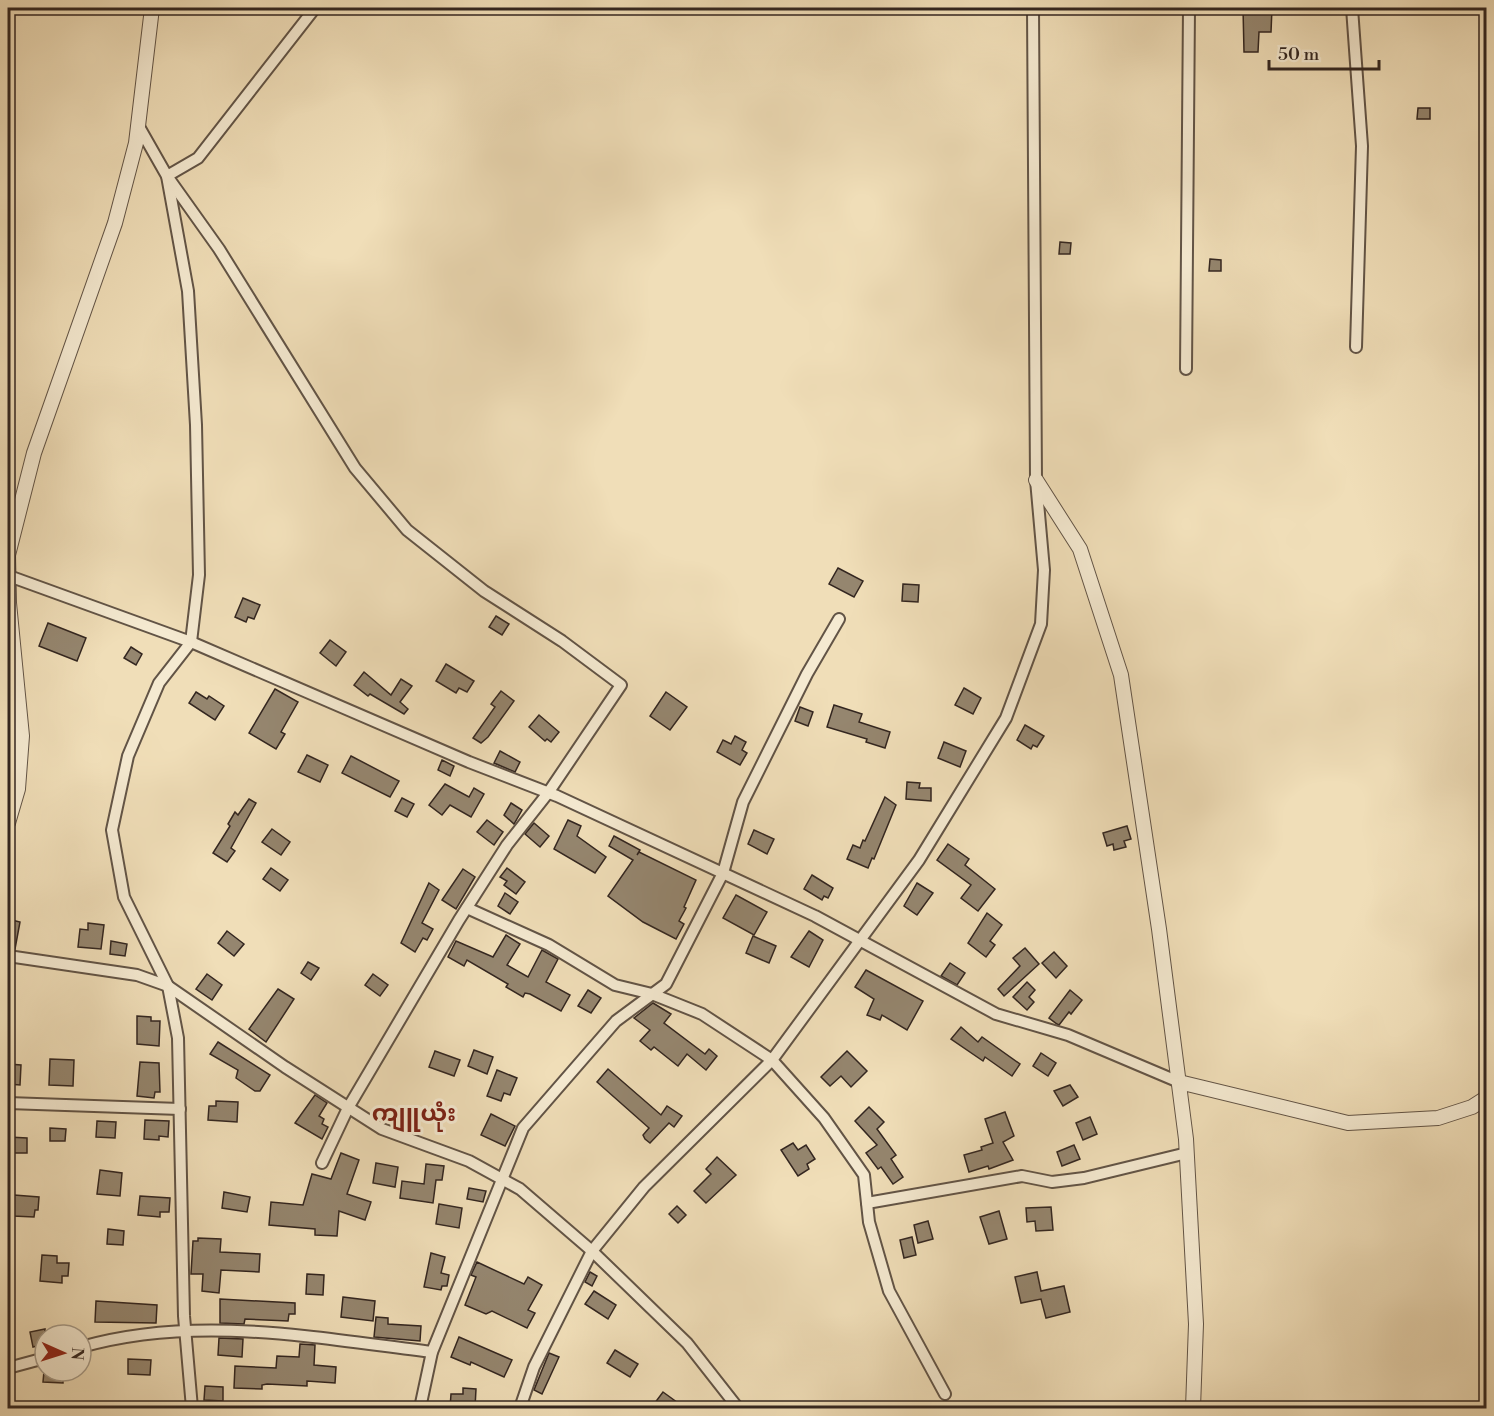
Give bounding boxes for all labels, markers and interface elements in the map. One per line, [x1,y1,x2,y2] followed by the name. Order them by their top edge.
[1269,33,1378,71] scale bar
[1278,43,1320,66] text: 50 m
[372,1099,456,1133] district label: ကျူယုံး
[33,1323,93,1383] north arrow
[67,1347,87,1361] text: N

